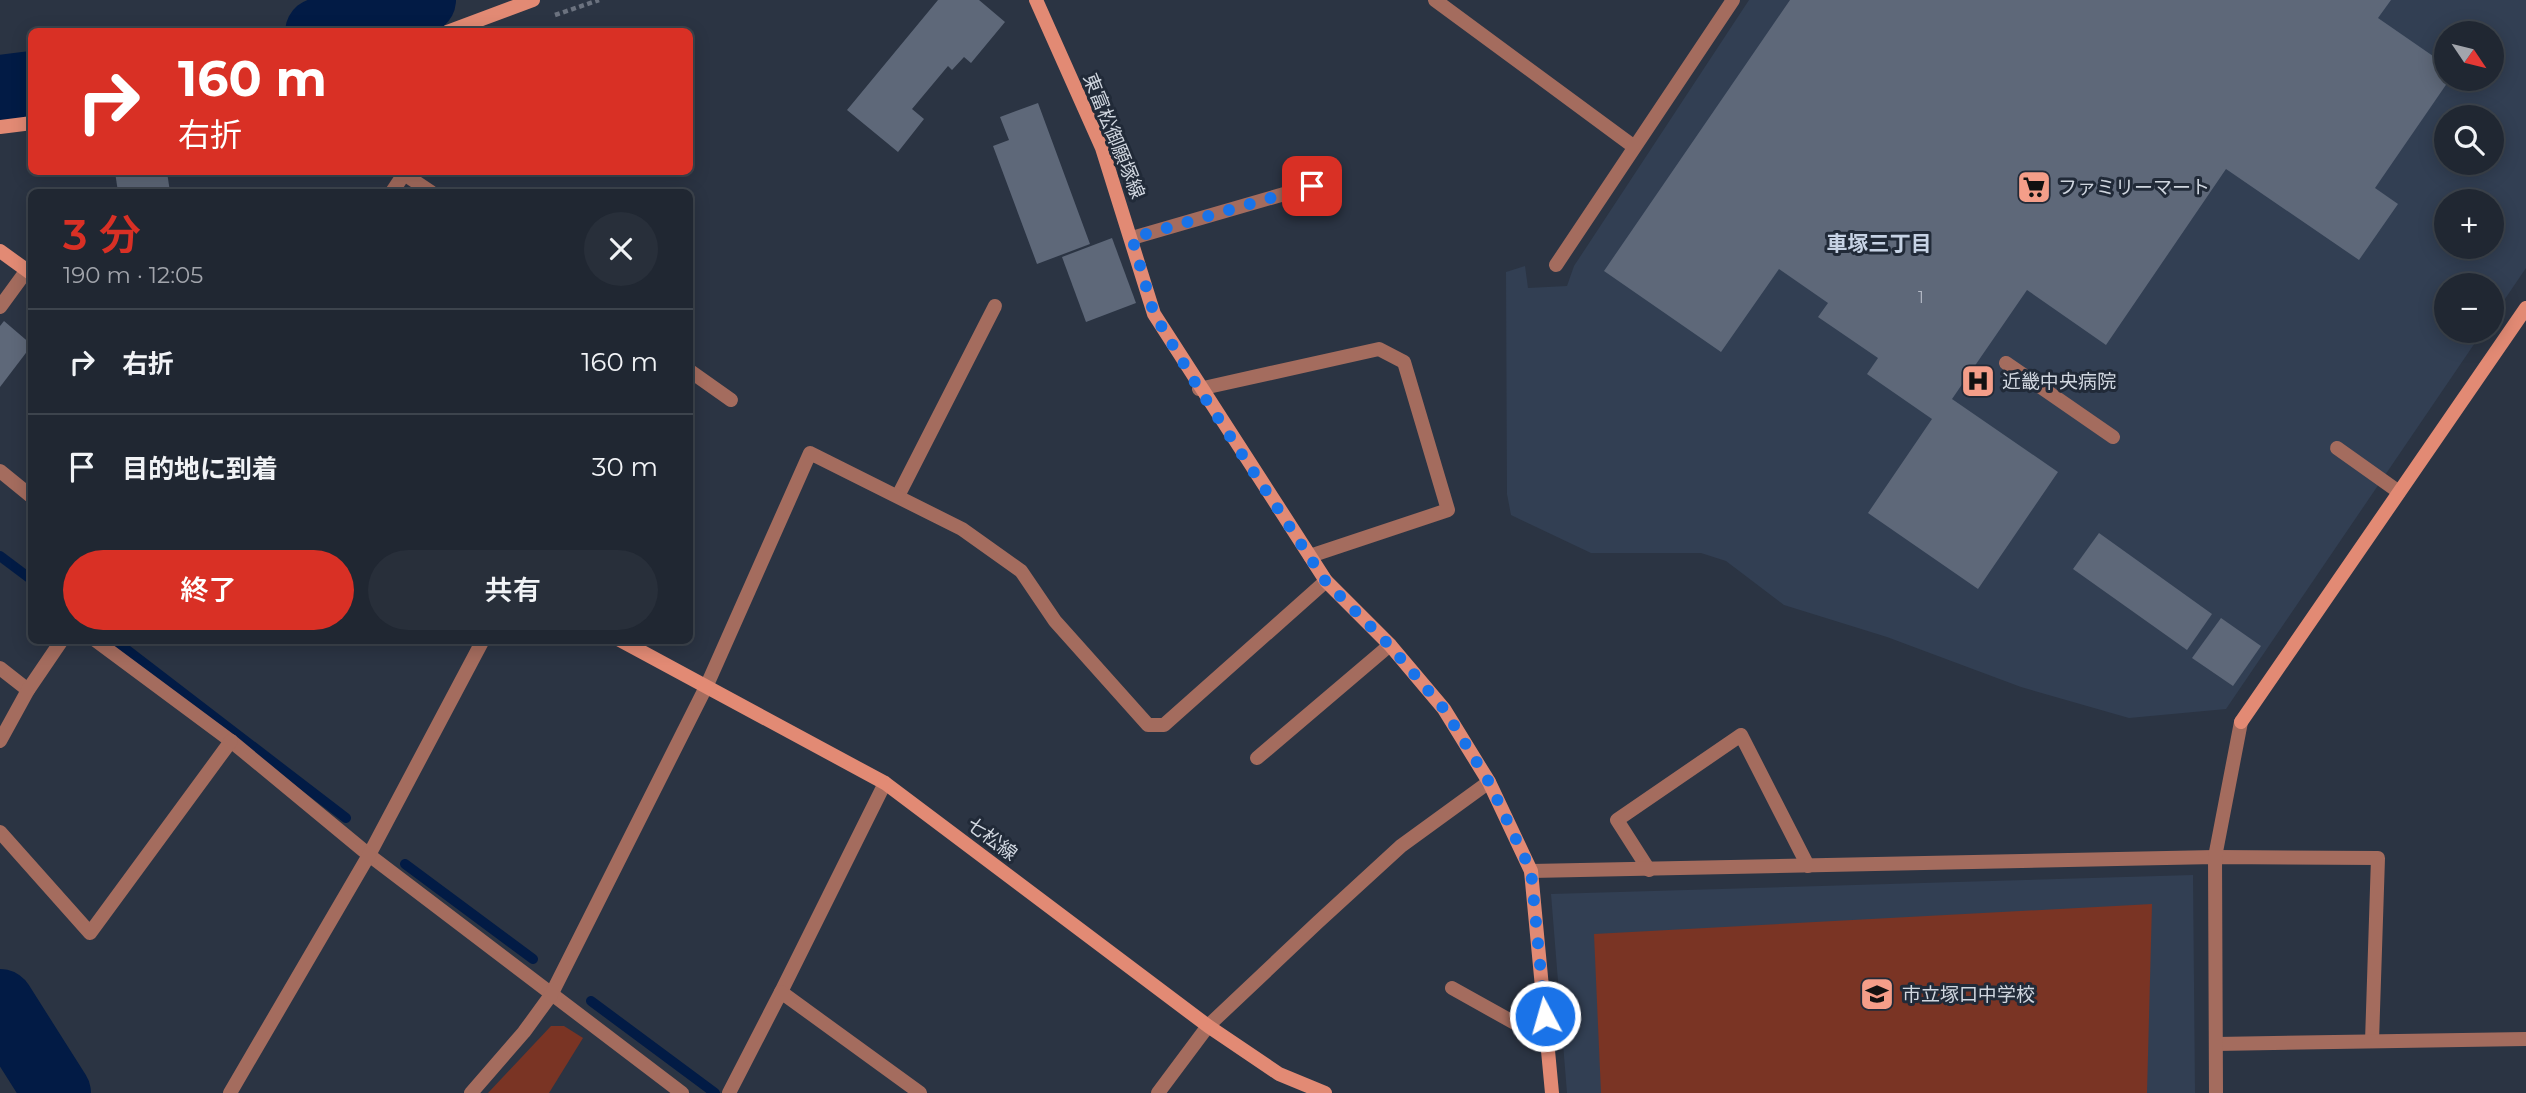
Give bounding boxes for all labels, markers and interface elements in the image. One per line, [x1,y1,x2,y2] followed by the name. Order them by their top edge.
[2434,21,2504,91] north arrow
[2434,21,2504,343] map controls
[178,49,327,108] text: 160 m
[63,56,154,147] icon: right
[1078,70,1150,202] street label: 東富松御願塚線
[2434,105,2504,175] button: search
[178,115,242,154] text: 右折
[1282,156,1342,216] pin
[1293,167,1331,205] icon: arrive
[2015,168,2053,206] supermarket icon: ファミリーマート
[2058,176,2210,199] place label: ファミリーマート
[2434,189,2504,259] button: +
[63,209,141,261] text: 3 分
[584,212,658,286] button: close
[1827,231,1932,256] district label: 車塚三丁目
[63,261,203,289] text: 190 m · 12:05
[2434,273,2504,343] button: −
[1918,288,1924,307] house number: 1
[63,343,101,381] icon: right
[581,346,658,378] text: 160 m
[122,348,174,380] text: 右折
[1959,362,1997,400] hospital icon: 近畿中央病院
[2002,370,2116,393] place label: 近畿中央病院
[63,448,101,486] icon: arrive
[592,451,658,483] text: 30 m
[122,453,278,485] text: 目的地に到着
[63,550,354,630] button: 終了
[368,550,658,630] button: 共有
[962,813,1022,865] street label: 七松線
[1858,975,1896,1013] school or university icon: 市立塚口中学校
[1508,979,1582,1053] position arrow
[1902,983,2035,1006] place label: 市立塚口中学校

